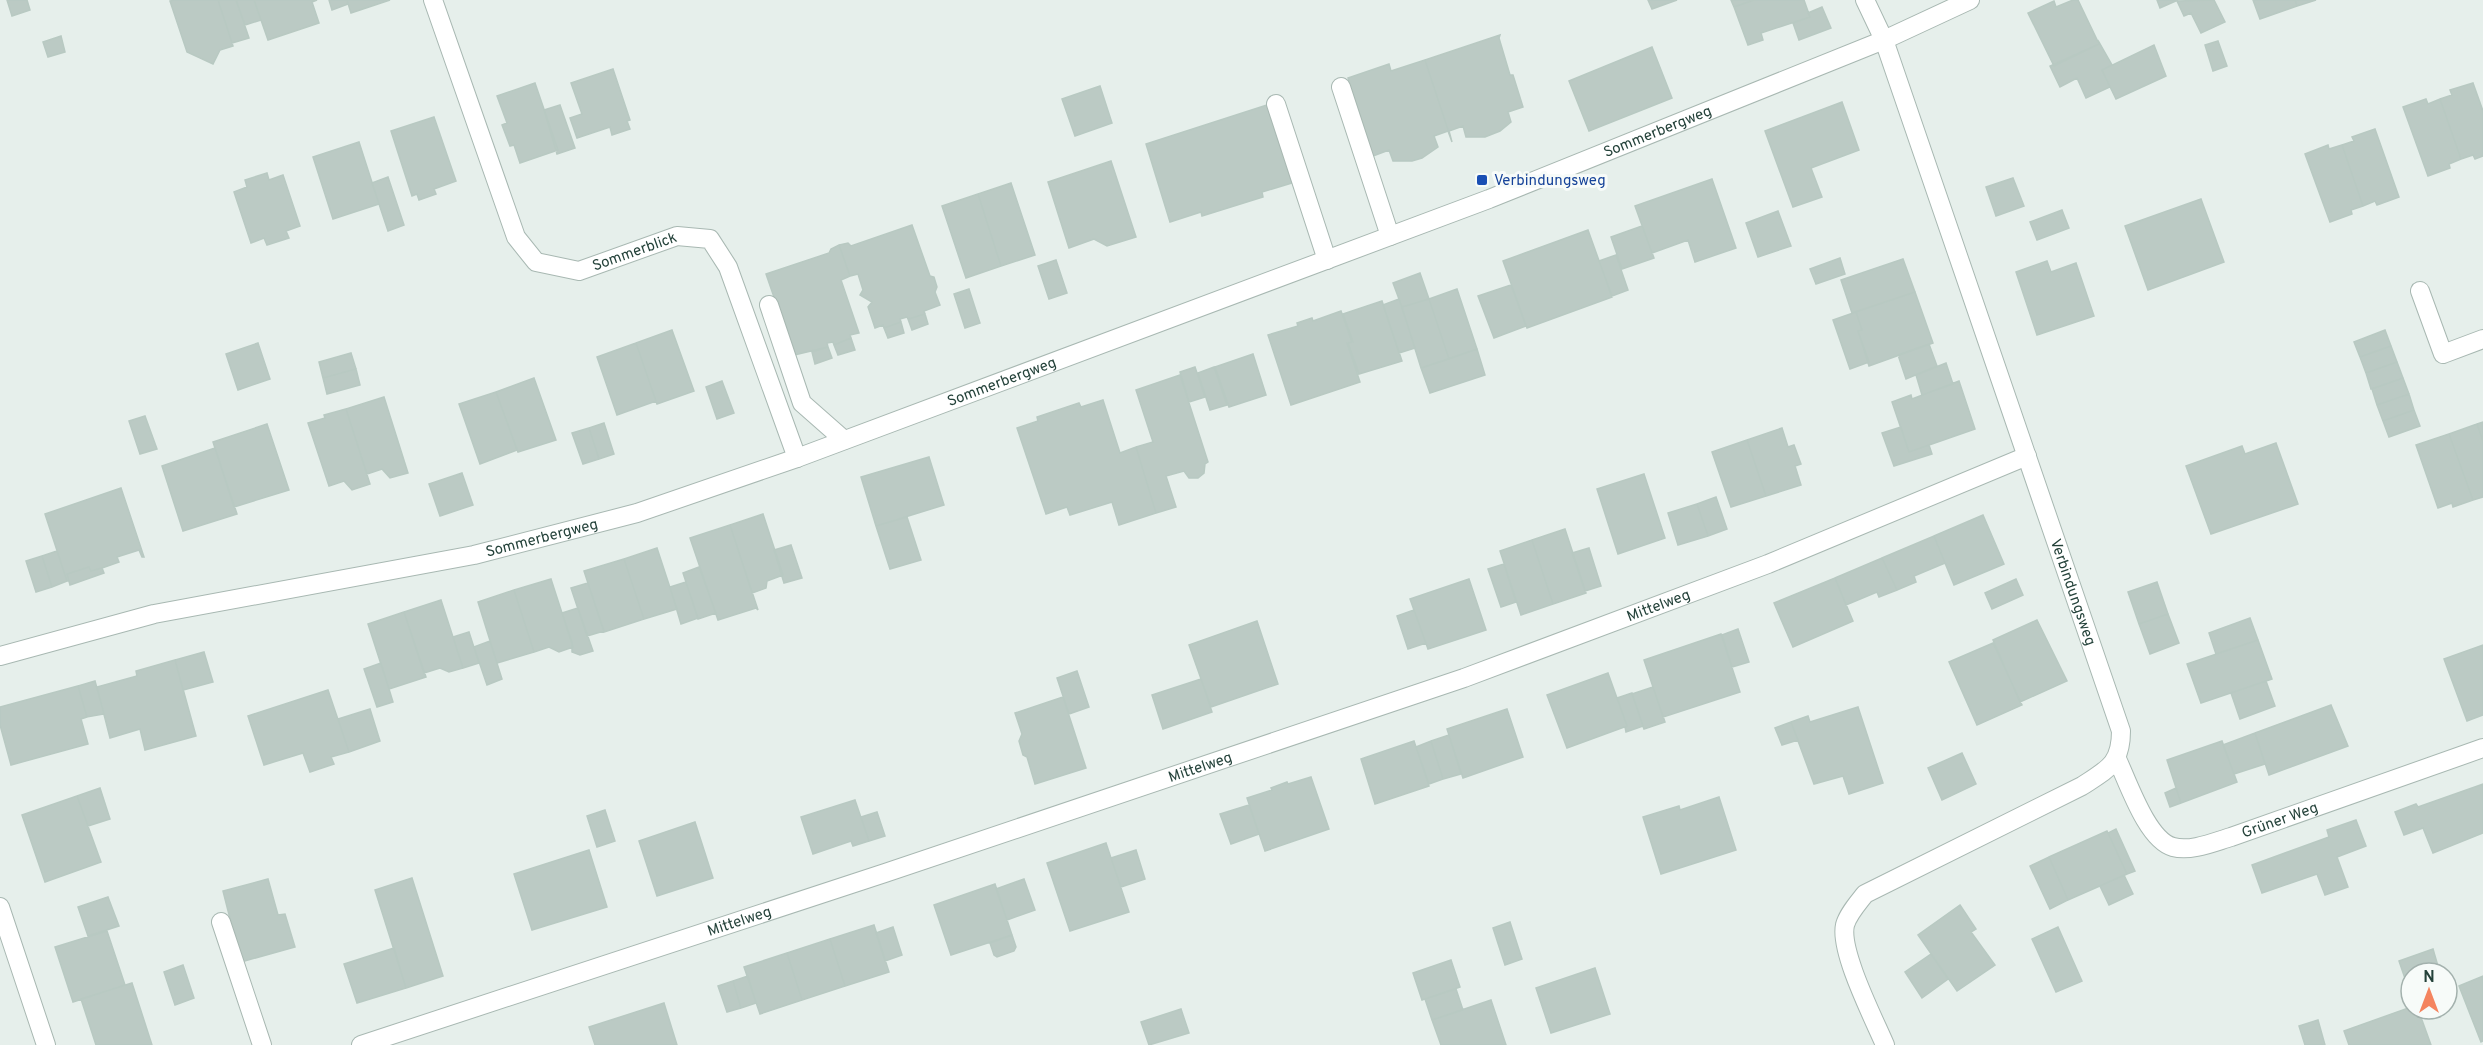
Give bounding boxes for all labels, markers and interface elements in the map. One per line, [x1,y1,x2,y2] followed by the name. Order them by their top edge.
[1601,102,1715,163] street label: Sommerbergweg
[1494,172,1606,191] place label: Verbindungsweg
[1475,173,1489,187] marker: Verbindungsweg
[590,229,680,276] street label: Sommerblick
[945,354,1059,412] street label: Sommerbergweg
[484,515,600,563] street label: Sommerbergweg
[2045,537,2099,649] street label: Verbindungsweg
[1624,586,1693,627] street label: Mittelweg
[1166,749,1235,788] street label: Mittelweg
[2239,799,2321,843] street label: Grüner Weg
[705,903,774,942] street label: Mittelweg
[2399,961,2459,1021] north arrow
[2423,968,2435,988] text: N

